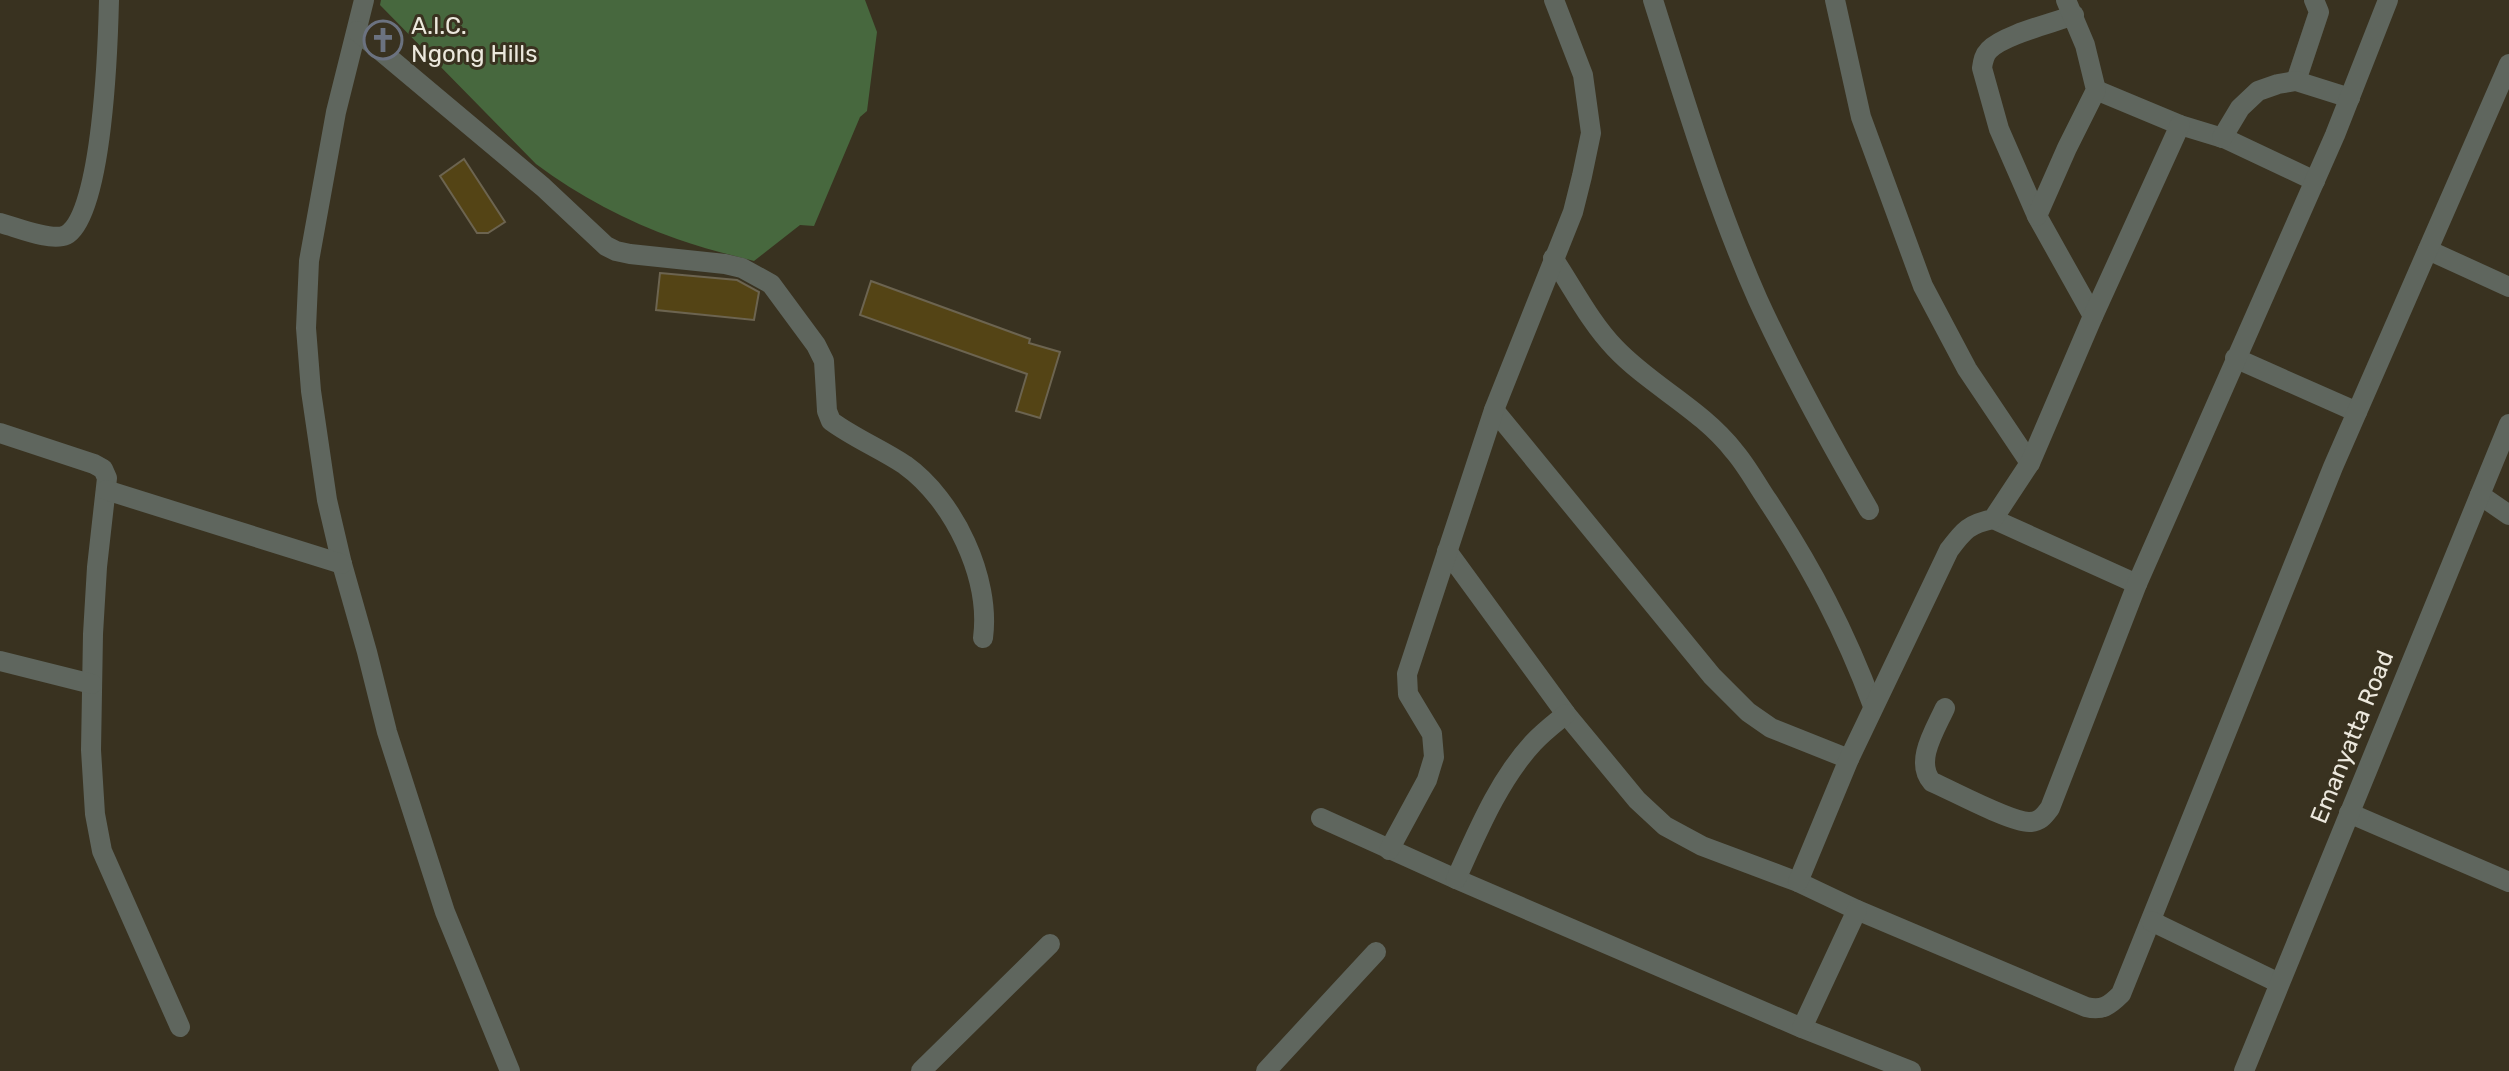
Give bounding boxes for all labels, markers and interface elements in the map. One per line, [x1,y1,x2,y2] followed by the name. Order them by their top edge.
[411,12,537,68] place label: A.I.C. Ngong Hills
[362,19,404,61] church icon: A.I.C. Ngong Hills
[2305,646,2399,828] street label: Emanyatta Road

